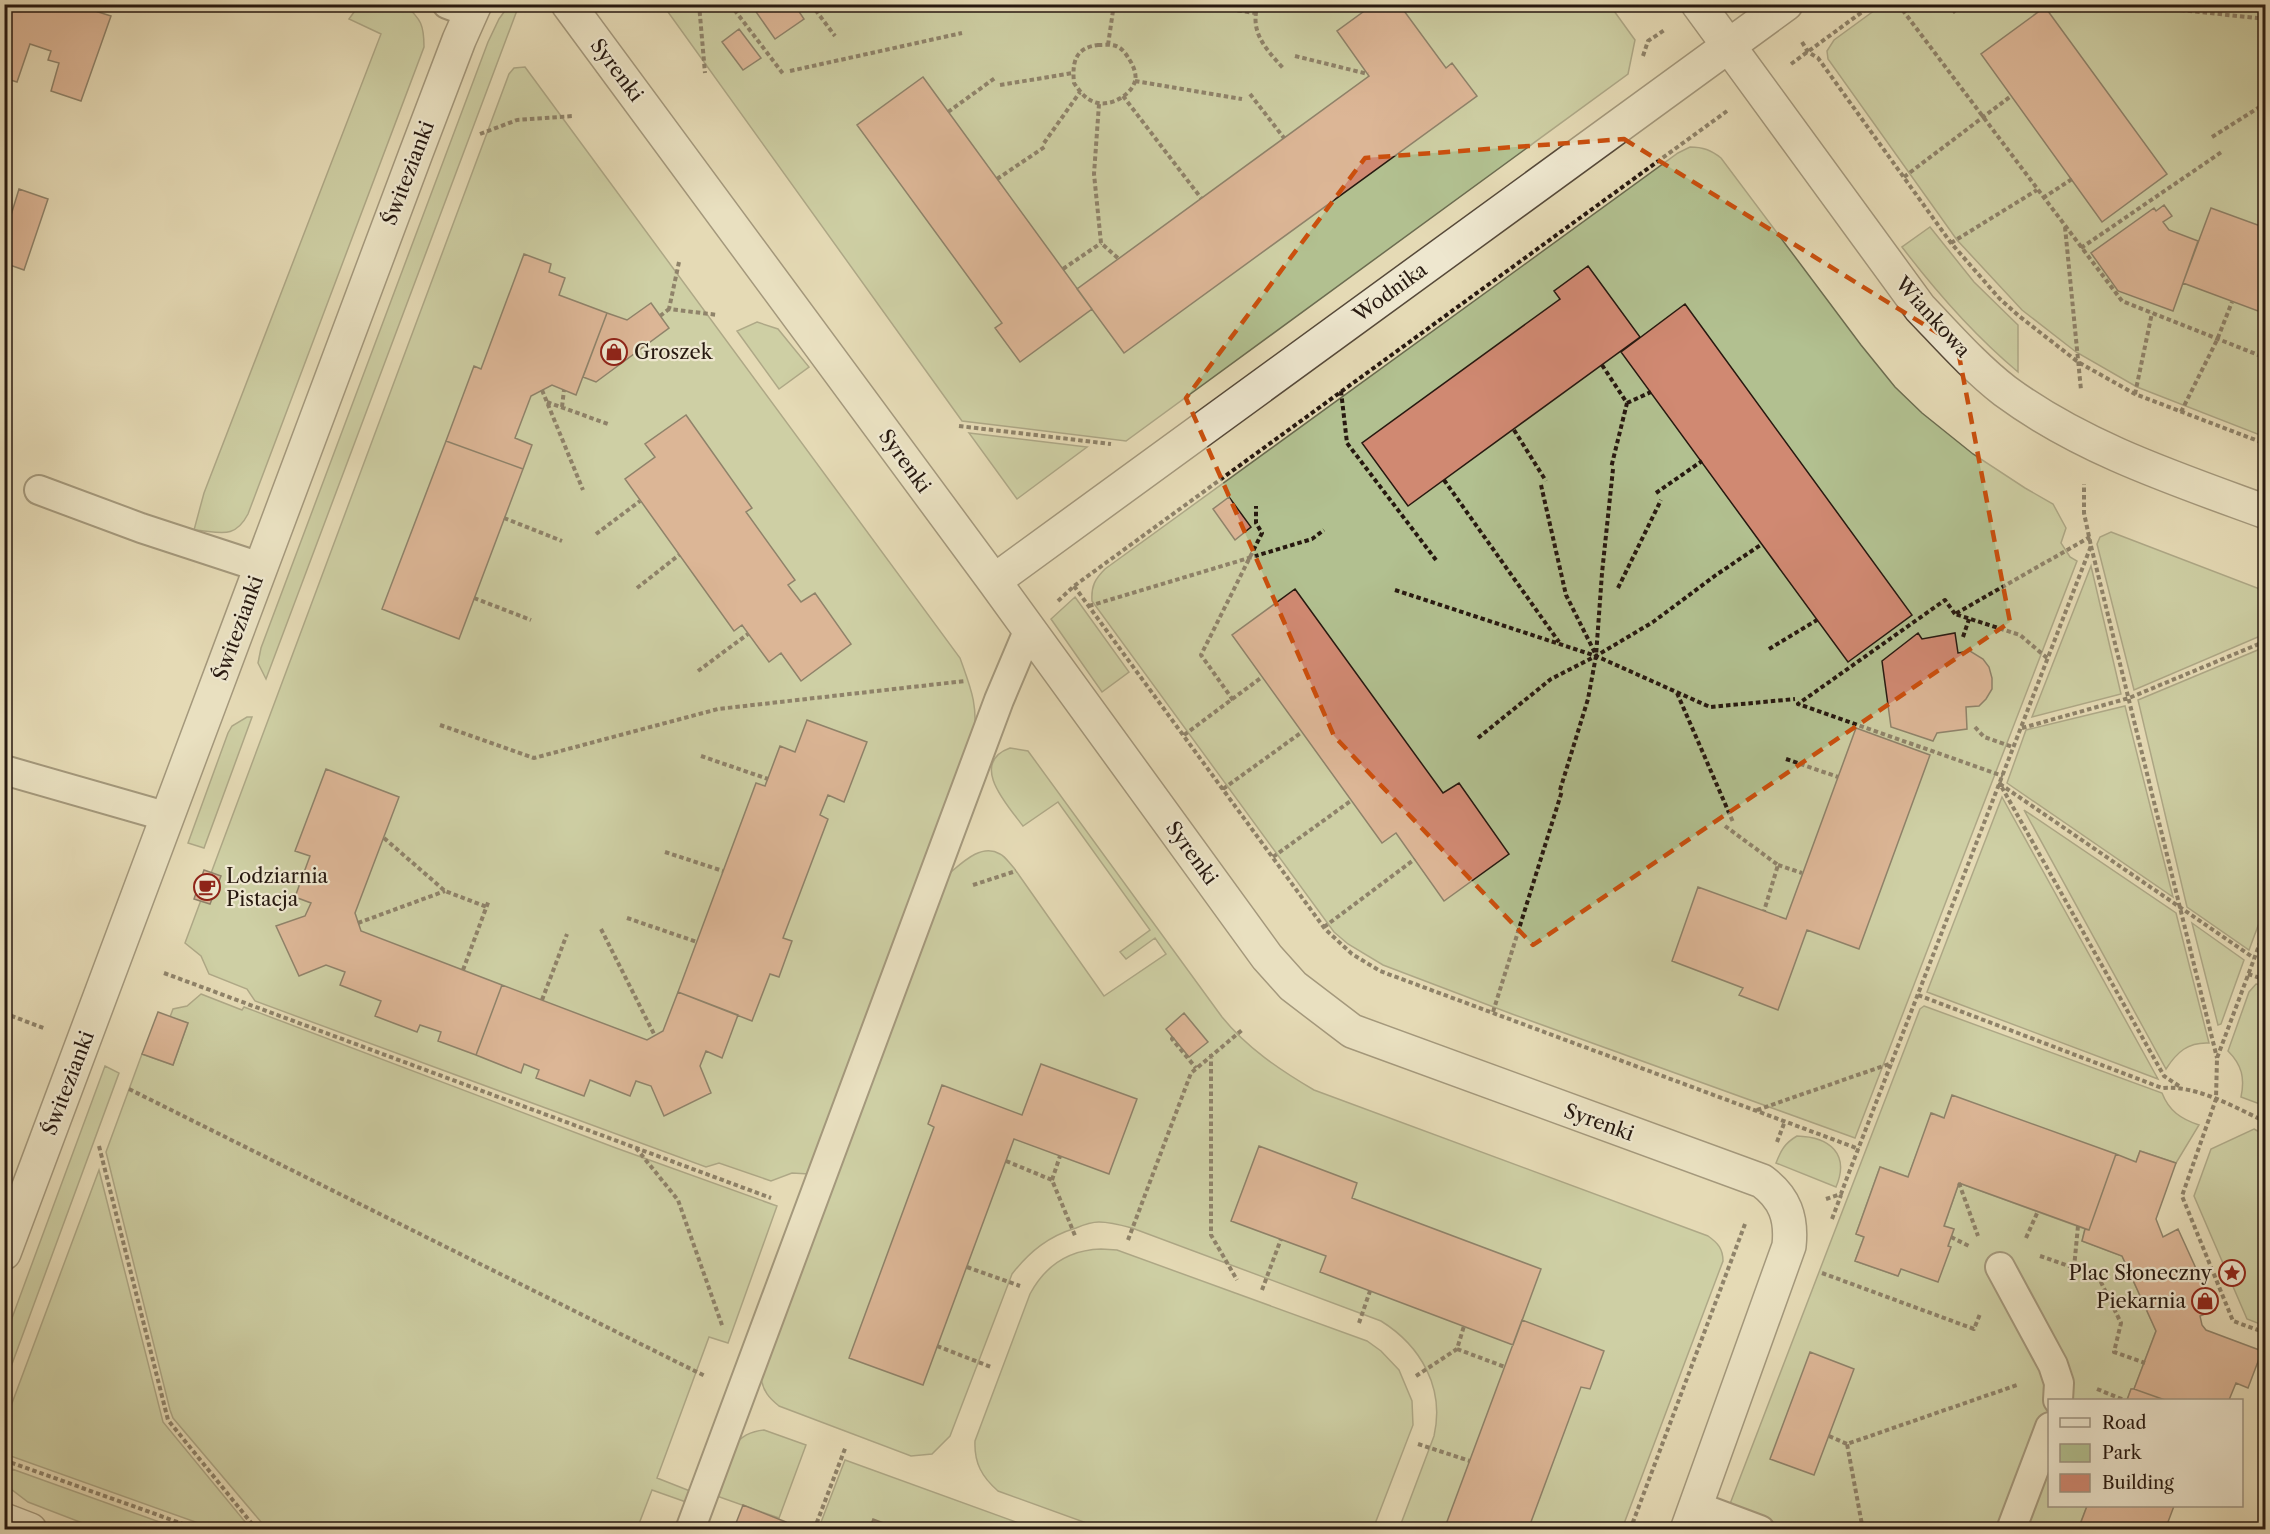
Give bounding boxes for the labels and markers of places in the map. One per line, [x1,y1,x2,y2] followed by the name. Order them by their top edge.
[599,337,629,367] shop icon: Groszek
[634,340,714,364] place label: Groszek
[226,864,329,911] place label: Lodziarnia Pistacja
[192,872,222,902] cafe icon: Lodziarnia Pistacja
[2217,1258,2247,1288] place icon: Plac Słoneczny
[2068,1261,2213,1285] place label: Plac Słoneczny
[2190,1286,2220,1316] shop icon: Piekarnia
[2096,1289,2186,1313] place label: Piekarnia

